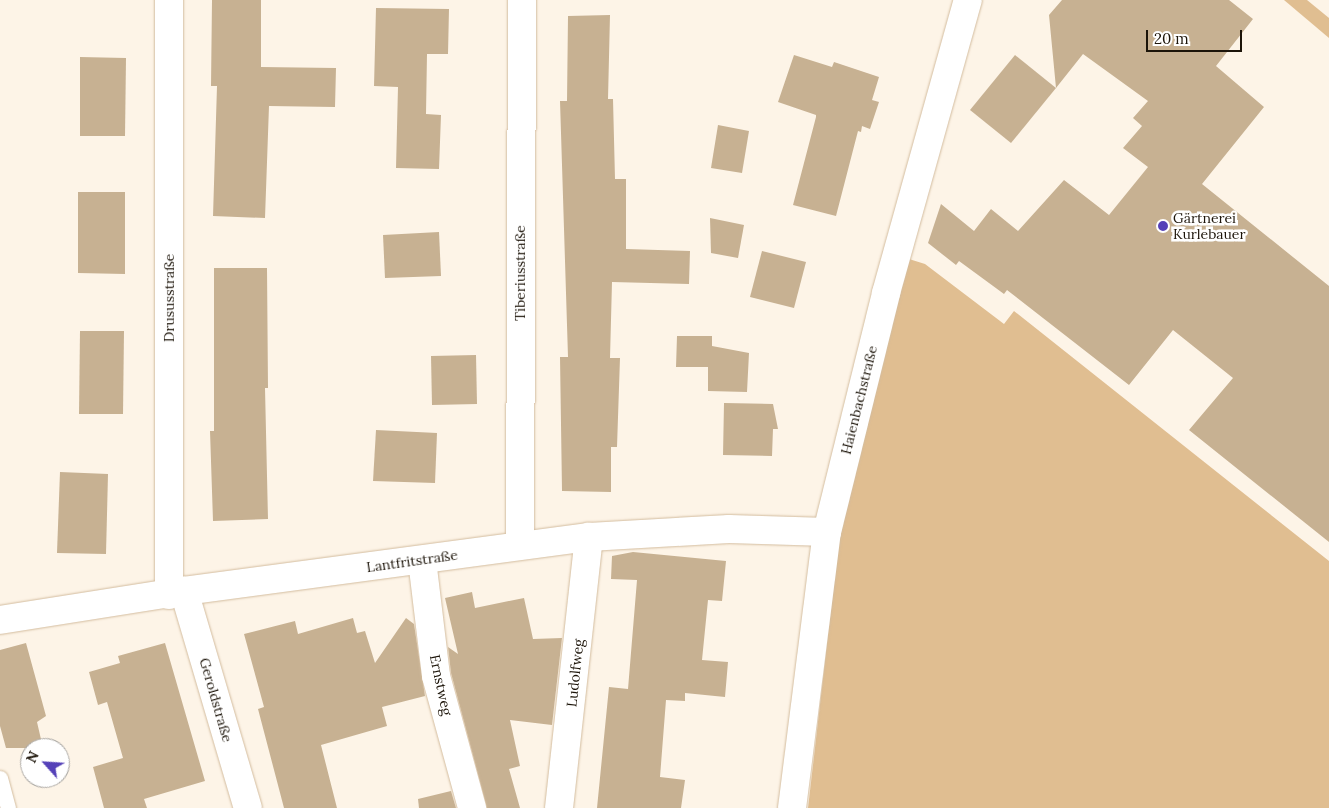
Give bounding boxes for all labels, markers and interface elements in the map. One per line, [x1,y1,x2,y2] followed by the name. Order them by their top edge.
[1149,20,1245,52] scale bar
[1154,29,1189,48] text: 20 m
[1173,210,1245,242] place label: Gärtnerei Kurlebauer
[1157,220,1169,232] marker: Gärtnerei Kurlebauer
[512,225,528,321] street label: Tiberiusstraße
[161,254,177,342] street label: Drususstraße
[837,344,881,456] street label: Haienbachstraße
[365,546,459,576] street label: Lantfritstraße
[563,638,587,708] street label: Ludolfweg
[426,653,456,717] street label: Ernstweg
[196,656,236,744] street label: Geroldstraße
[20,738,70,788] north arrow
[22,748,43,766] text: N

